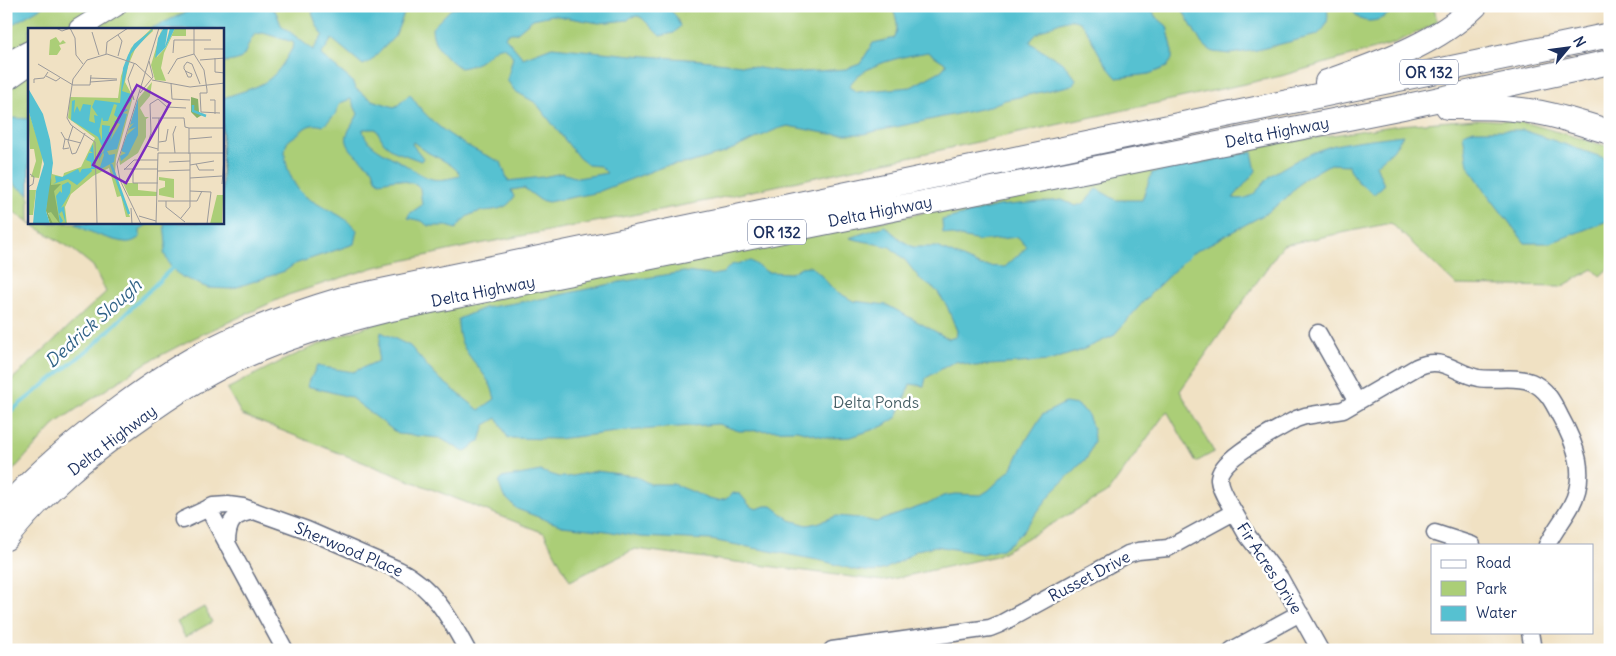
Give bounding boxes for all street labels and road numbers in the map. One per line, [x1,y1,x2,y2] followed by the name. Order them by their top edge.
[1400,60,1458,84] road number: OR 132
[1223,112,1331,152] street label: Delta Highway
[826,191,934,231] street label: Delta Highway
[748,220,806,244] road number: OR 132
[429,271,537,311] street label: Delta Highway
[64,400,160,480] street label: Delta Highway
[292,517,406,581] street label: Sherwood Place
[1233,519,1307,617] street label: Fir Acres Drive
[1045,546,1133,606] street label: Russet Drive

